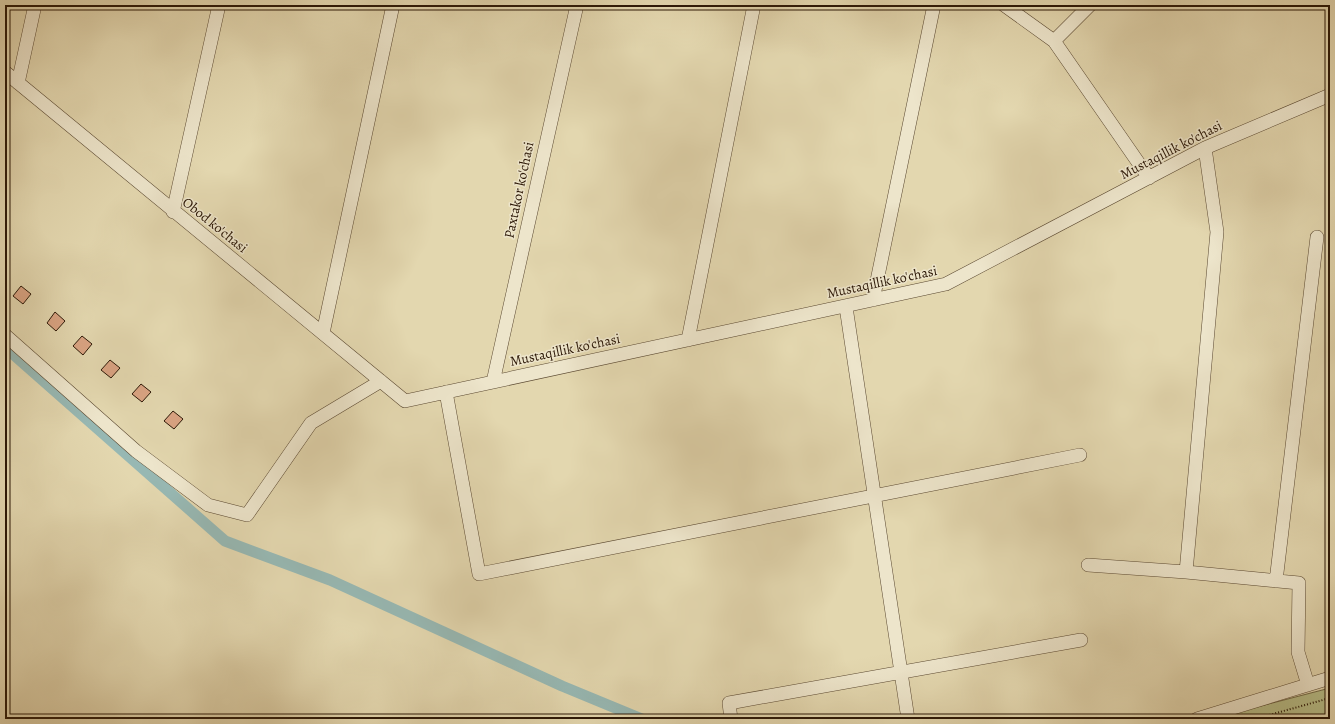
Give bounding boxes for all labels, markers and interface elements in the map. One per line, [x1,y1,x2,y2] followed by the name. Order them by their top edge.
[1117,116,1225,184] street label: Mustaqillik ko'chasi
[499,140,539,240] street label: Paxtakor ko'chasi
[178,193,252,257] street label: Obod ko'chasi
[825,261,939,303] street label: Mustaqillik ko'chasi
[508,329,622,371] street label: Mustaqillik ko'chasi

